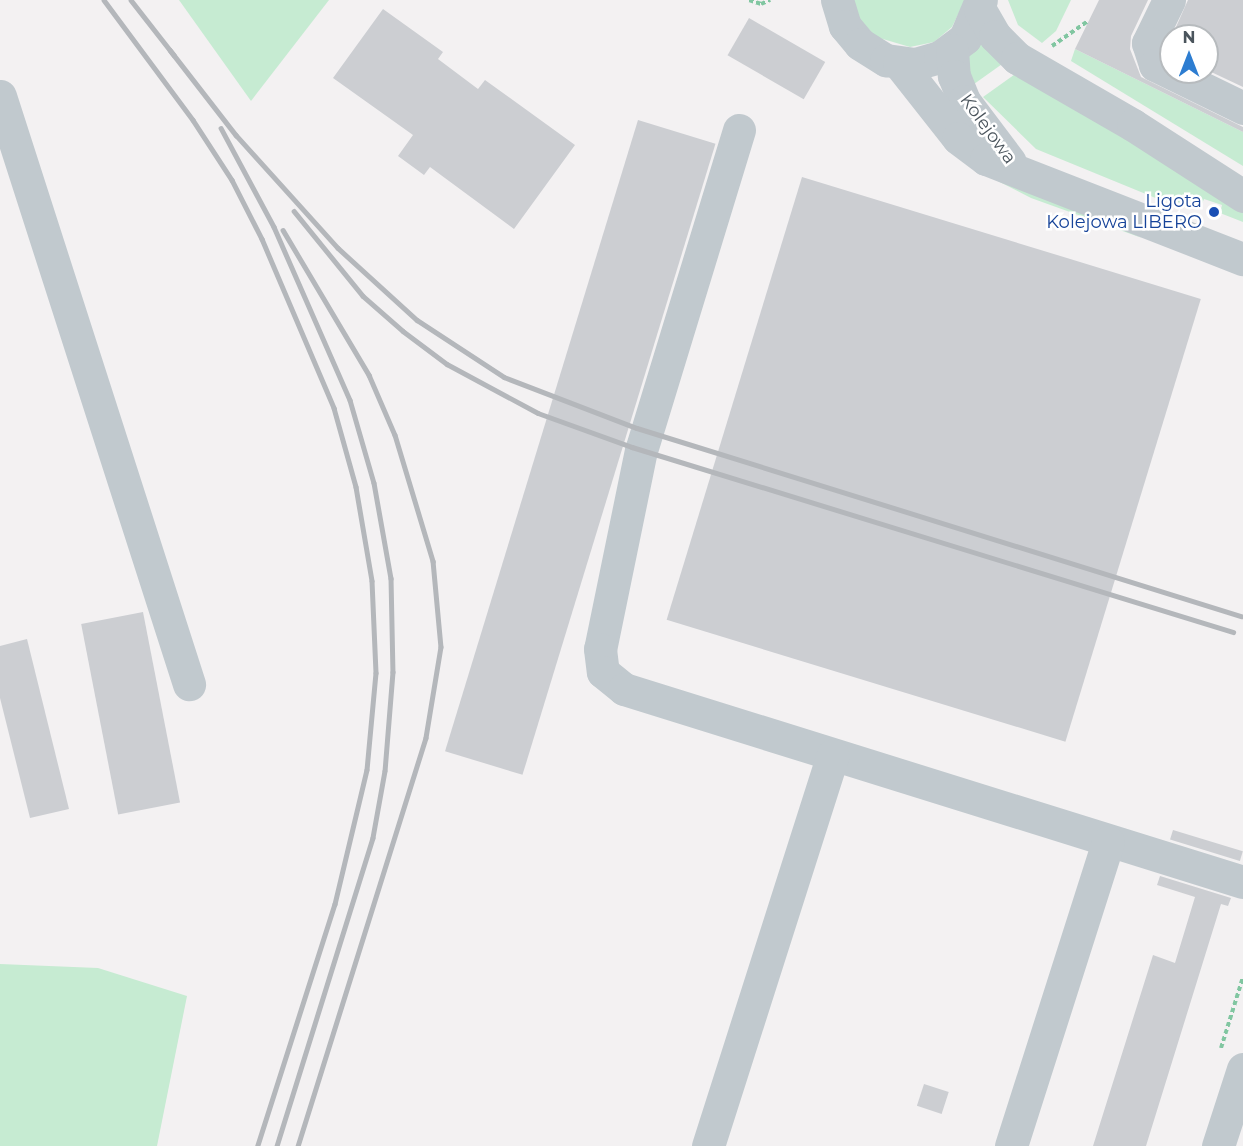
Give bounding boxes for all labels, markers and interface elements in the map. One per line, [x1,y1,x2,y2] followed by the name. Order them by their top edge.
[1159,24,1219,84] north arrow
[1183,28,1195,47] text: N
[955,90,1021,168] street label: Kolejowa
[1046,191,1202,234] place label: Ligota Kolejowa LIBERO
[1207,205,1221,219] marker: Ligota Kolejowa LIBERO

